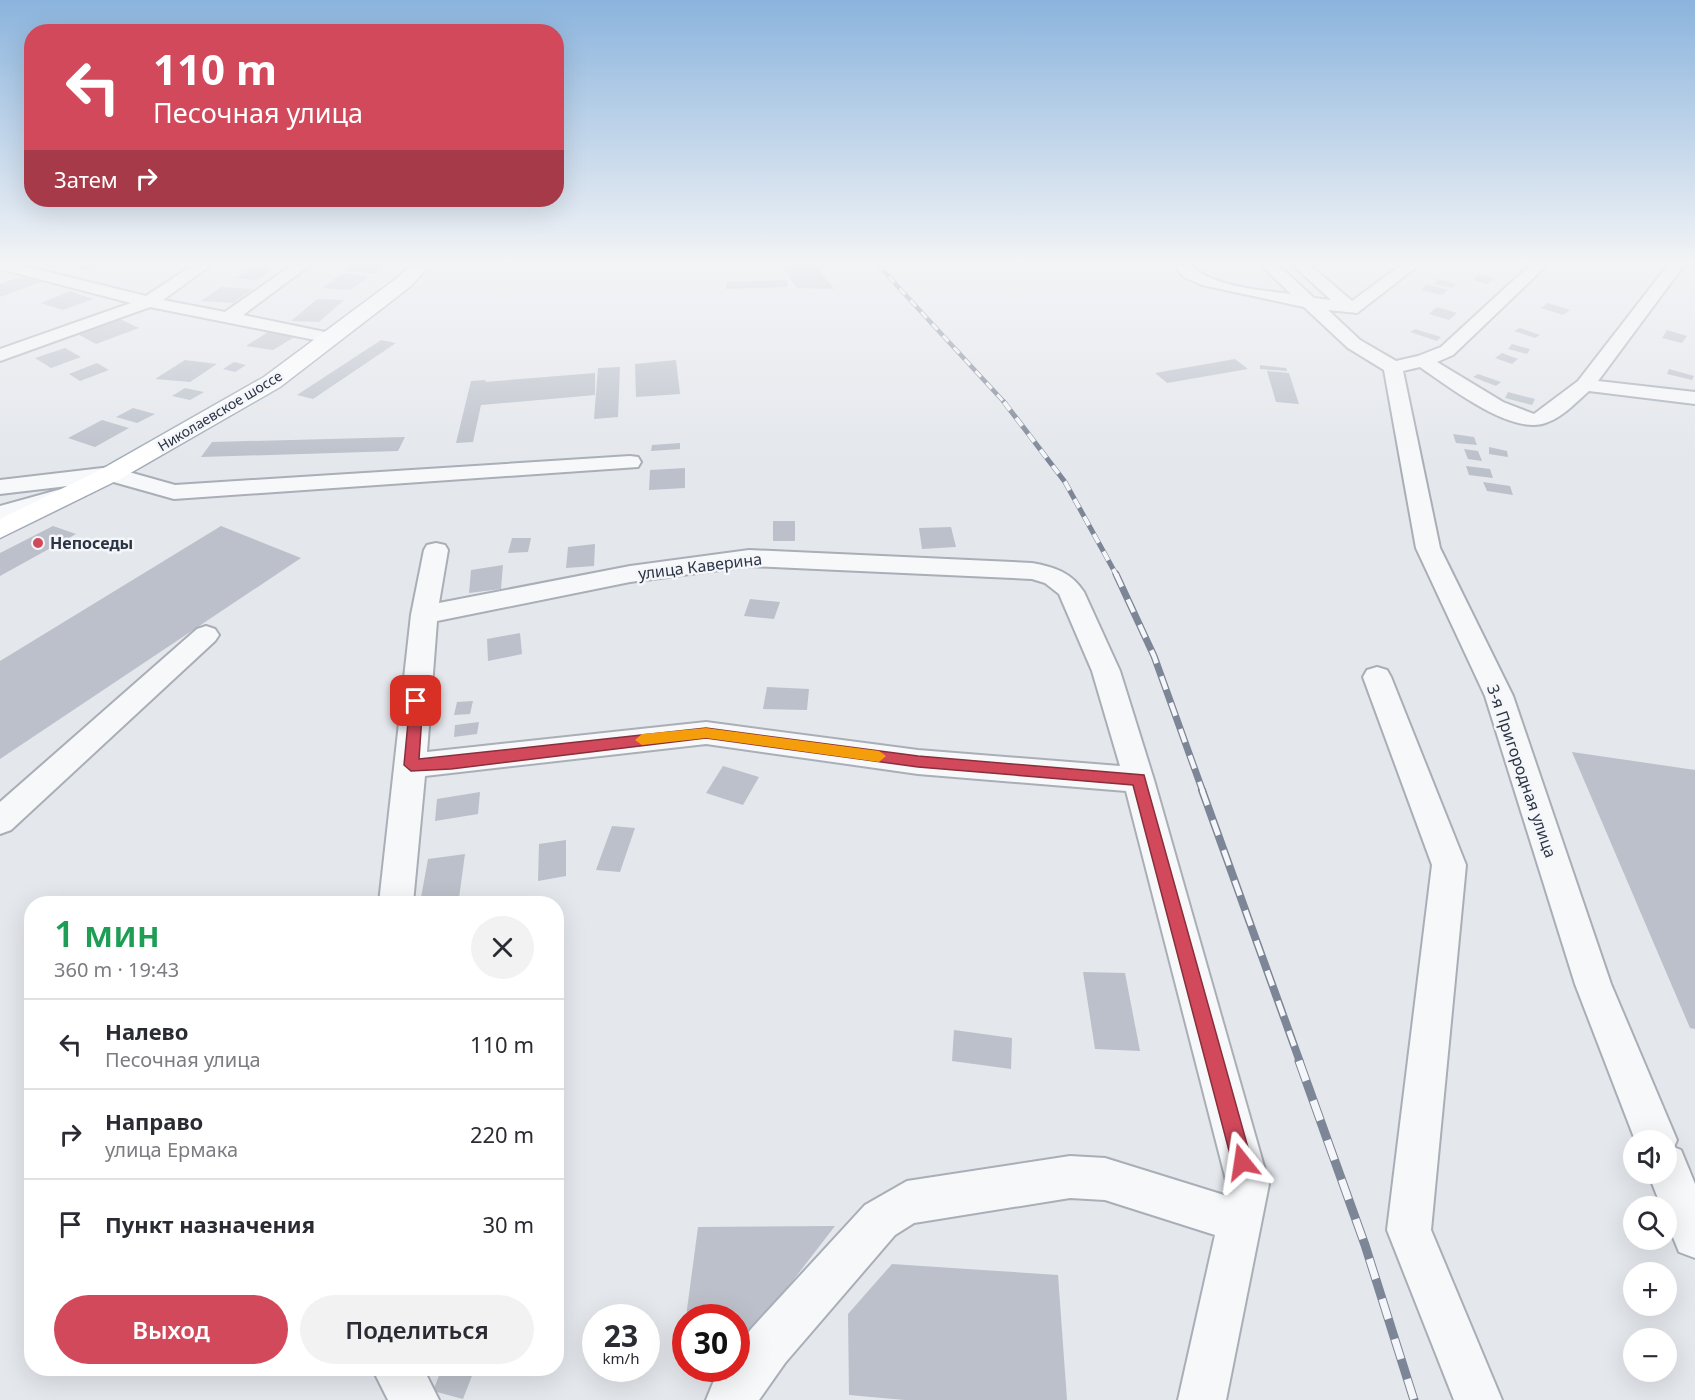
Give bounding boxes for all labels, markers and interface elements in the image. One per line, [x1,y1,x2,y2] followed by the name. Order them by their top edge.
[153,40,277,97] text: 110 m
[54,48,132,126] icon: left
[153,94,363,131] text: Песочная улица
[130,162,163,195] icon: right
[54,164,118,194] text: Затем
[154,366,286,455] street label: Николаевское шоссе
[50,532,133,554] place label: Непоседы
[31,536,45,550] marker: Непоседы
[637,547,763,585] street label: улица Каверина
[390,675,441,726] pin
[1482,682,1562,860] street label: 3-я Пригородная улица
[399,684,432,717] icon: arrive
[54,909,160,958] text: 1 мин
[471,916,534,979] button: close
[54,956,179,983] text: 360 m · 19:43
[105,1016,188,1046] text: Налево
[54,1028,87,1061] icon: left
[470,1029,534,1059] text: 110 m
[105,1046,261,1073] text: Песочная улица
[105,1106,203,1136] text: Направо
[54,1118,87,1151] icon: right
[470,1119,534,1149] text: 220 m
[1210,1130,1274,1194] position arrow
[1623,1130,1677,1382] map controls
[1623,1130,1677,1184] button: sound
[105,1136,238,1163] text: улица Ермака
[1623,1196,1677,1250] button: search
[54,1208,87,1241] icon: arrive
[105,1209,315,1239] text: Пункт назначения
[483,1209,534,1239] text: 30 m
[1623,1262,1677,1316] button: +
[54,1295,288,1364] button: Выход
[300,1295,534,1364] button: Поделиться
[672,1304,750,1382] speed limit sign: 30
[604,1315,638,1356] text: 23
[1623,1328,1677,1382] button: −
[603,1348,639,1368] text: km/h

